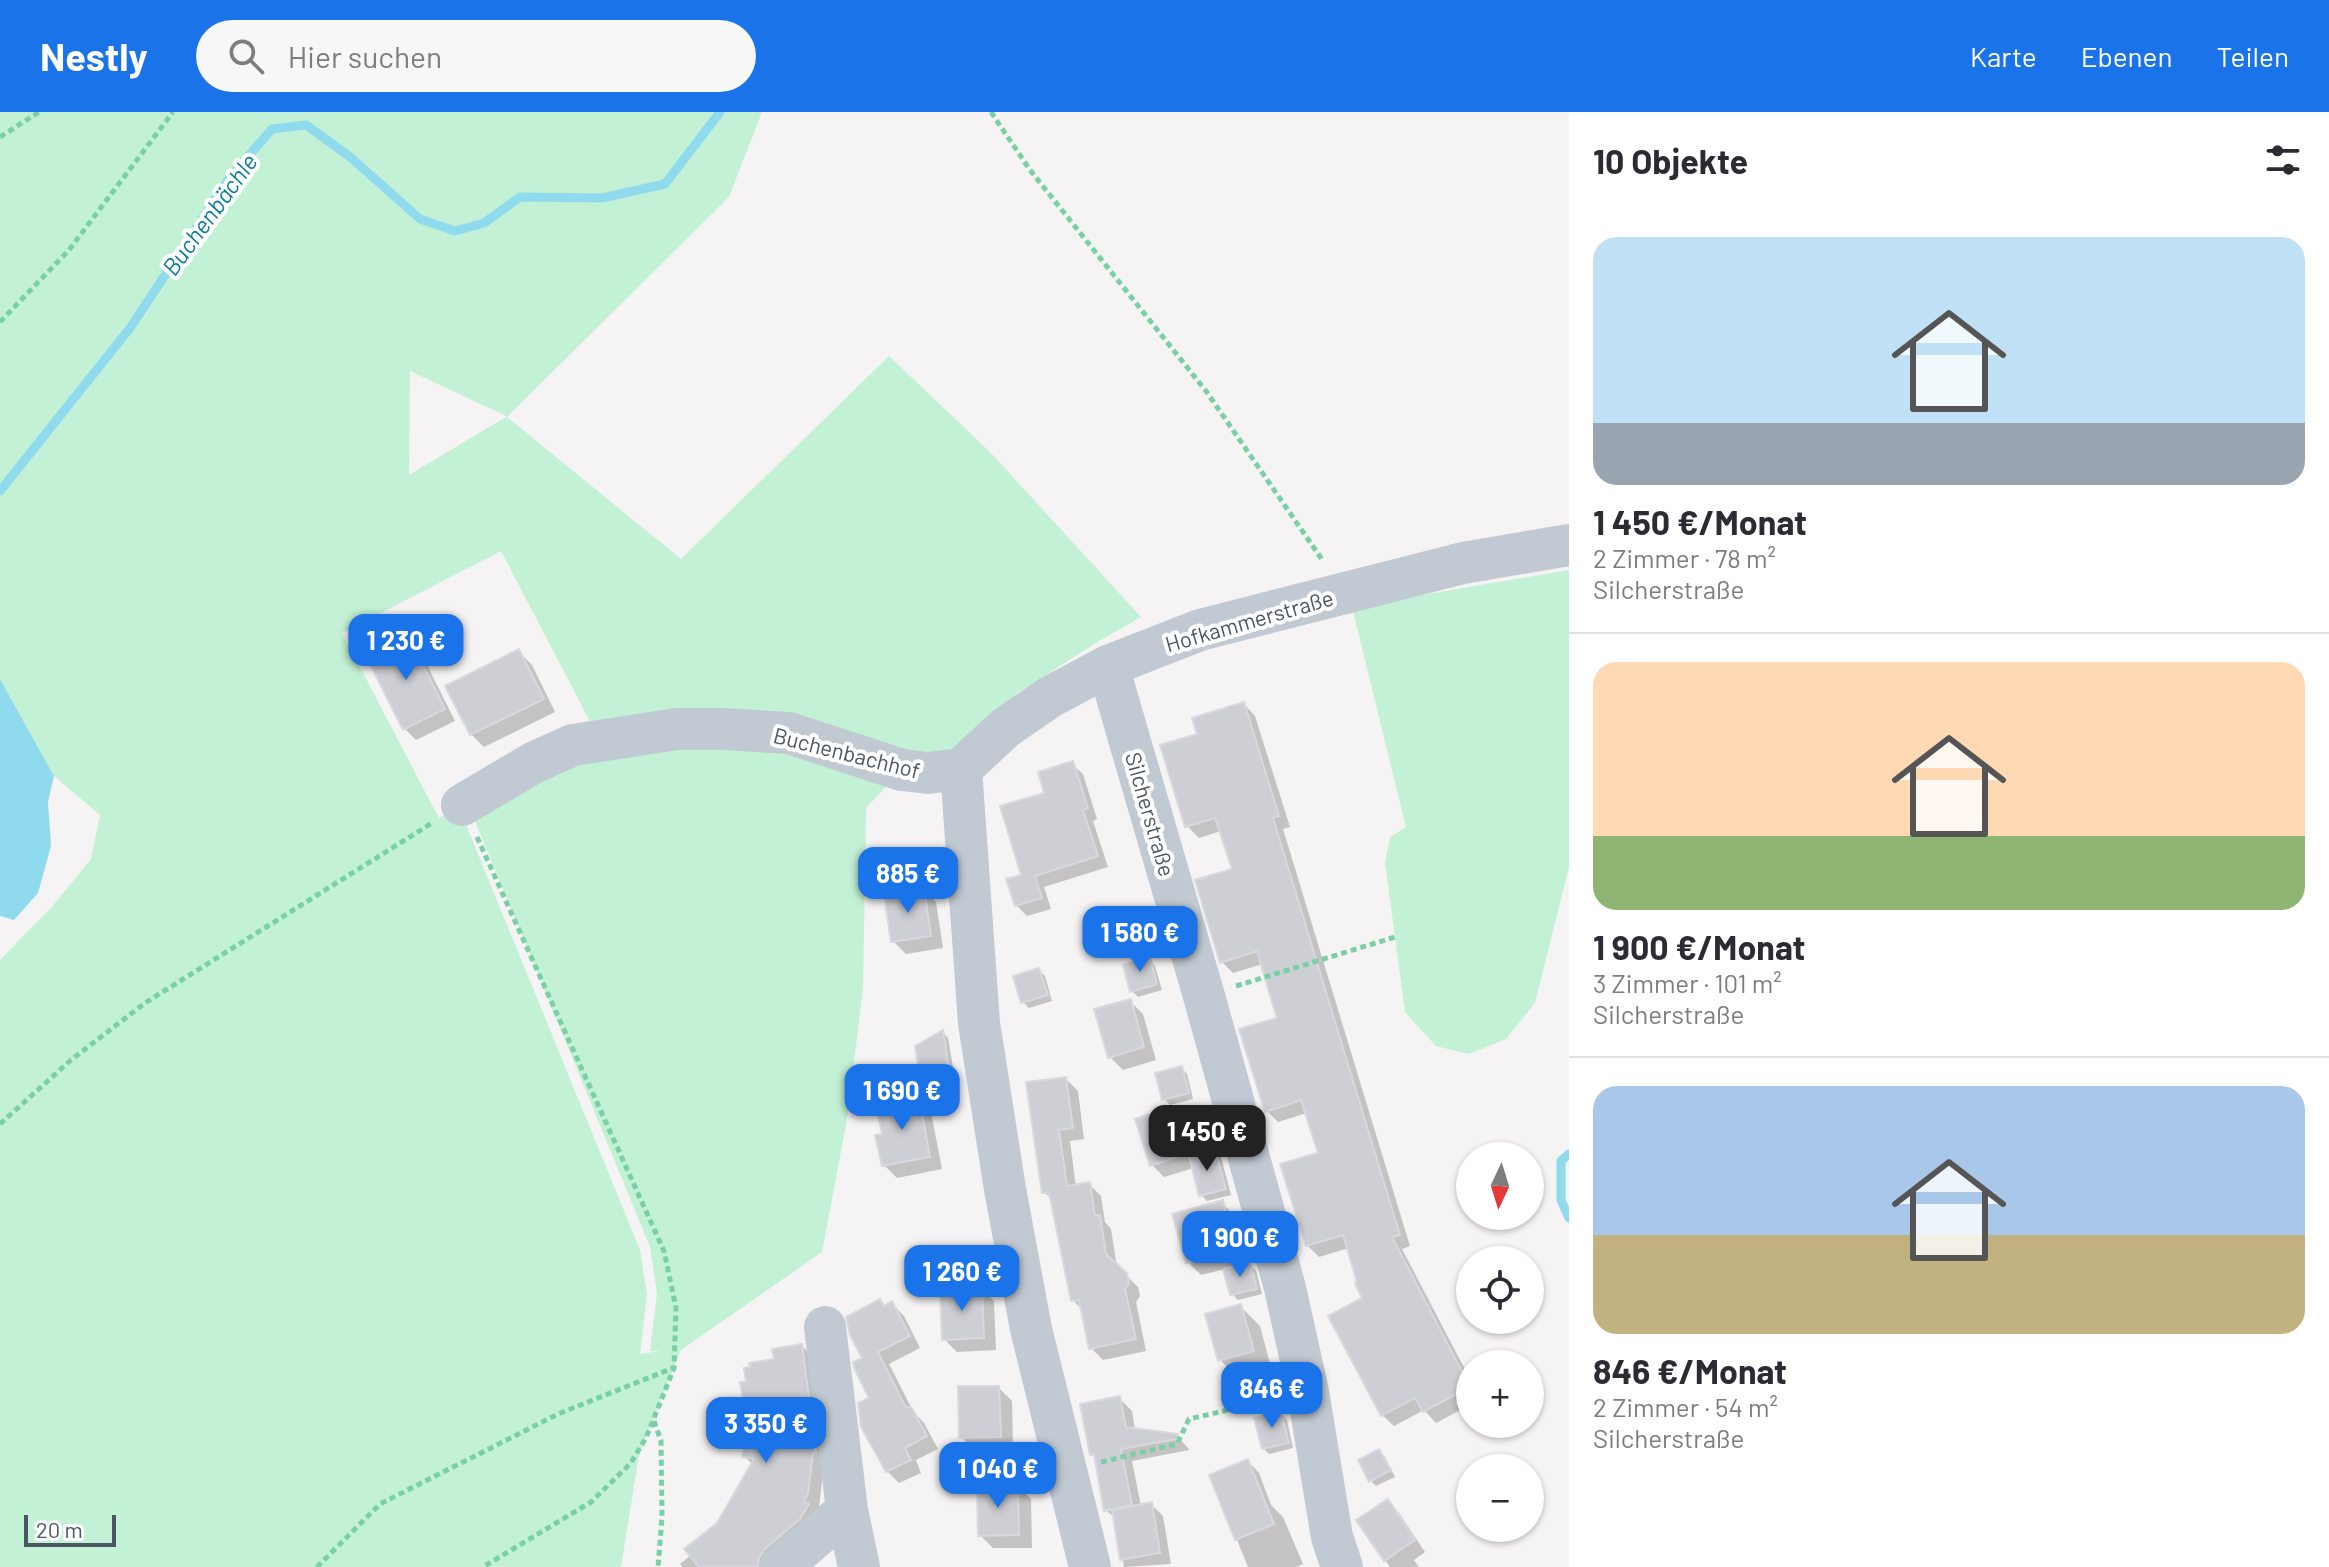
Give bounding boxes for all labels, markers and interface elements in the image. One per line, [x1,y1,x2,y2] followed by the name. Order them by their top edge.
[196,20,756,92] search box
[40,33,148,79] text: Nestly
[224,34,268,78] icon: search
[288,38,442,74] text: Hier suchen
[1970,39,2037,73] text: Karte
[2081,39,2173,73] text: Ebenen
[2217,39,2289,73] text: Teilen
[2261,138,2305,182] icon: filters
[1593,140,1748,181] text: 10 Objekte
[155,148,263,280] water label: Buchenbächle
[1877,289,2021,433] icon: home
[1593,501,1807,542] text: 1 450 €/Monat
[1593,542,1776,573] text: 2 Zimmer · 78 m²
[1593,573,1744,604] text: Silcherstraße
[1162,584,1336,656] street label: Hofkammerstraße
[332,614,480,682] pin: 1 230 €
[366,624,446,655] text: 1 230 €
[1877,714,2021,858] icon: home
[771,721,923,783] street label: Buchenbachhof
[1121,749,1181,879] street label: Silcherstraße
[852,847,964,915] pin: 885 €
[876,857,940,888] text: 885 €
[1066,906,1214,974] pin: 1 580 €
[1101,916,1180,947] text: 1 580 €
[1593,926,1805,967] text: 1 900 €/Monat
[1593,967,1782,998] text: 3 Zimmer · 101 m²
[1593,998,1744,1029] text: Silcherstraße
[828,1064,976,1132] pin: 1 690 €
[863,1074,941,1105] text: 1 690 €
[1133,1105,1281,1173] pin: 1 450 €
[1167,1115,1247,1146] text: 1 450 €
[1877,1138,2021,1282] icon: home
[1456,1142,1544,1230] north arrow
[1456,1142,1544,1542] map controls
[1166,1211,1314,1279] pin: 1 900 €
[1200,1221,1280,1252] text: 1 900 €
[888,1245,1036,1313] pin: 1 260 €
[1456,1246,1544,1334] button: locate
[922,1255,1002,1286] text: 1 260 €
[1456,1350,1544,1438] button: +
[1593,1350,1787,1391] text: 846 €/Monat
[1216,1362,1328,1430] pin: 846 €
[1239,1372,1305,1403] text: 846 €
[1593,1391,1778,1422] text: 2 Zimmer · 54 m²
[692,1397,840,1465] pin: 3 350 €
[724,1407,808,1438] text: 3 350 €
[1593,1422,1744,1453] text: Silcherstraße
[924,1442,1072,1510] pin: 1 040 €
[957,1452,1039,1483] text: 1 040 €
[1456,1454,1544,1542] button: −
[24,1511,116,1547] scale bar
[36,1516,83,1542] text: 20 m

